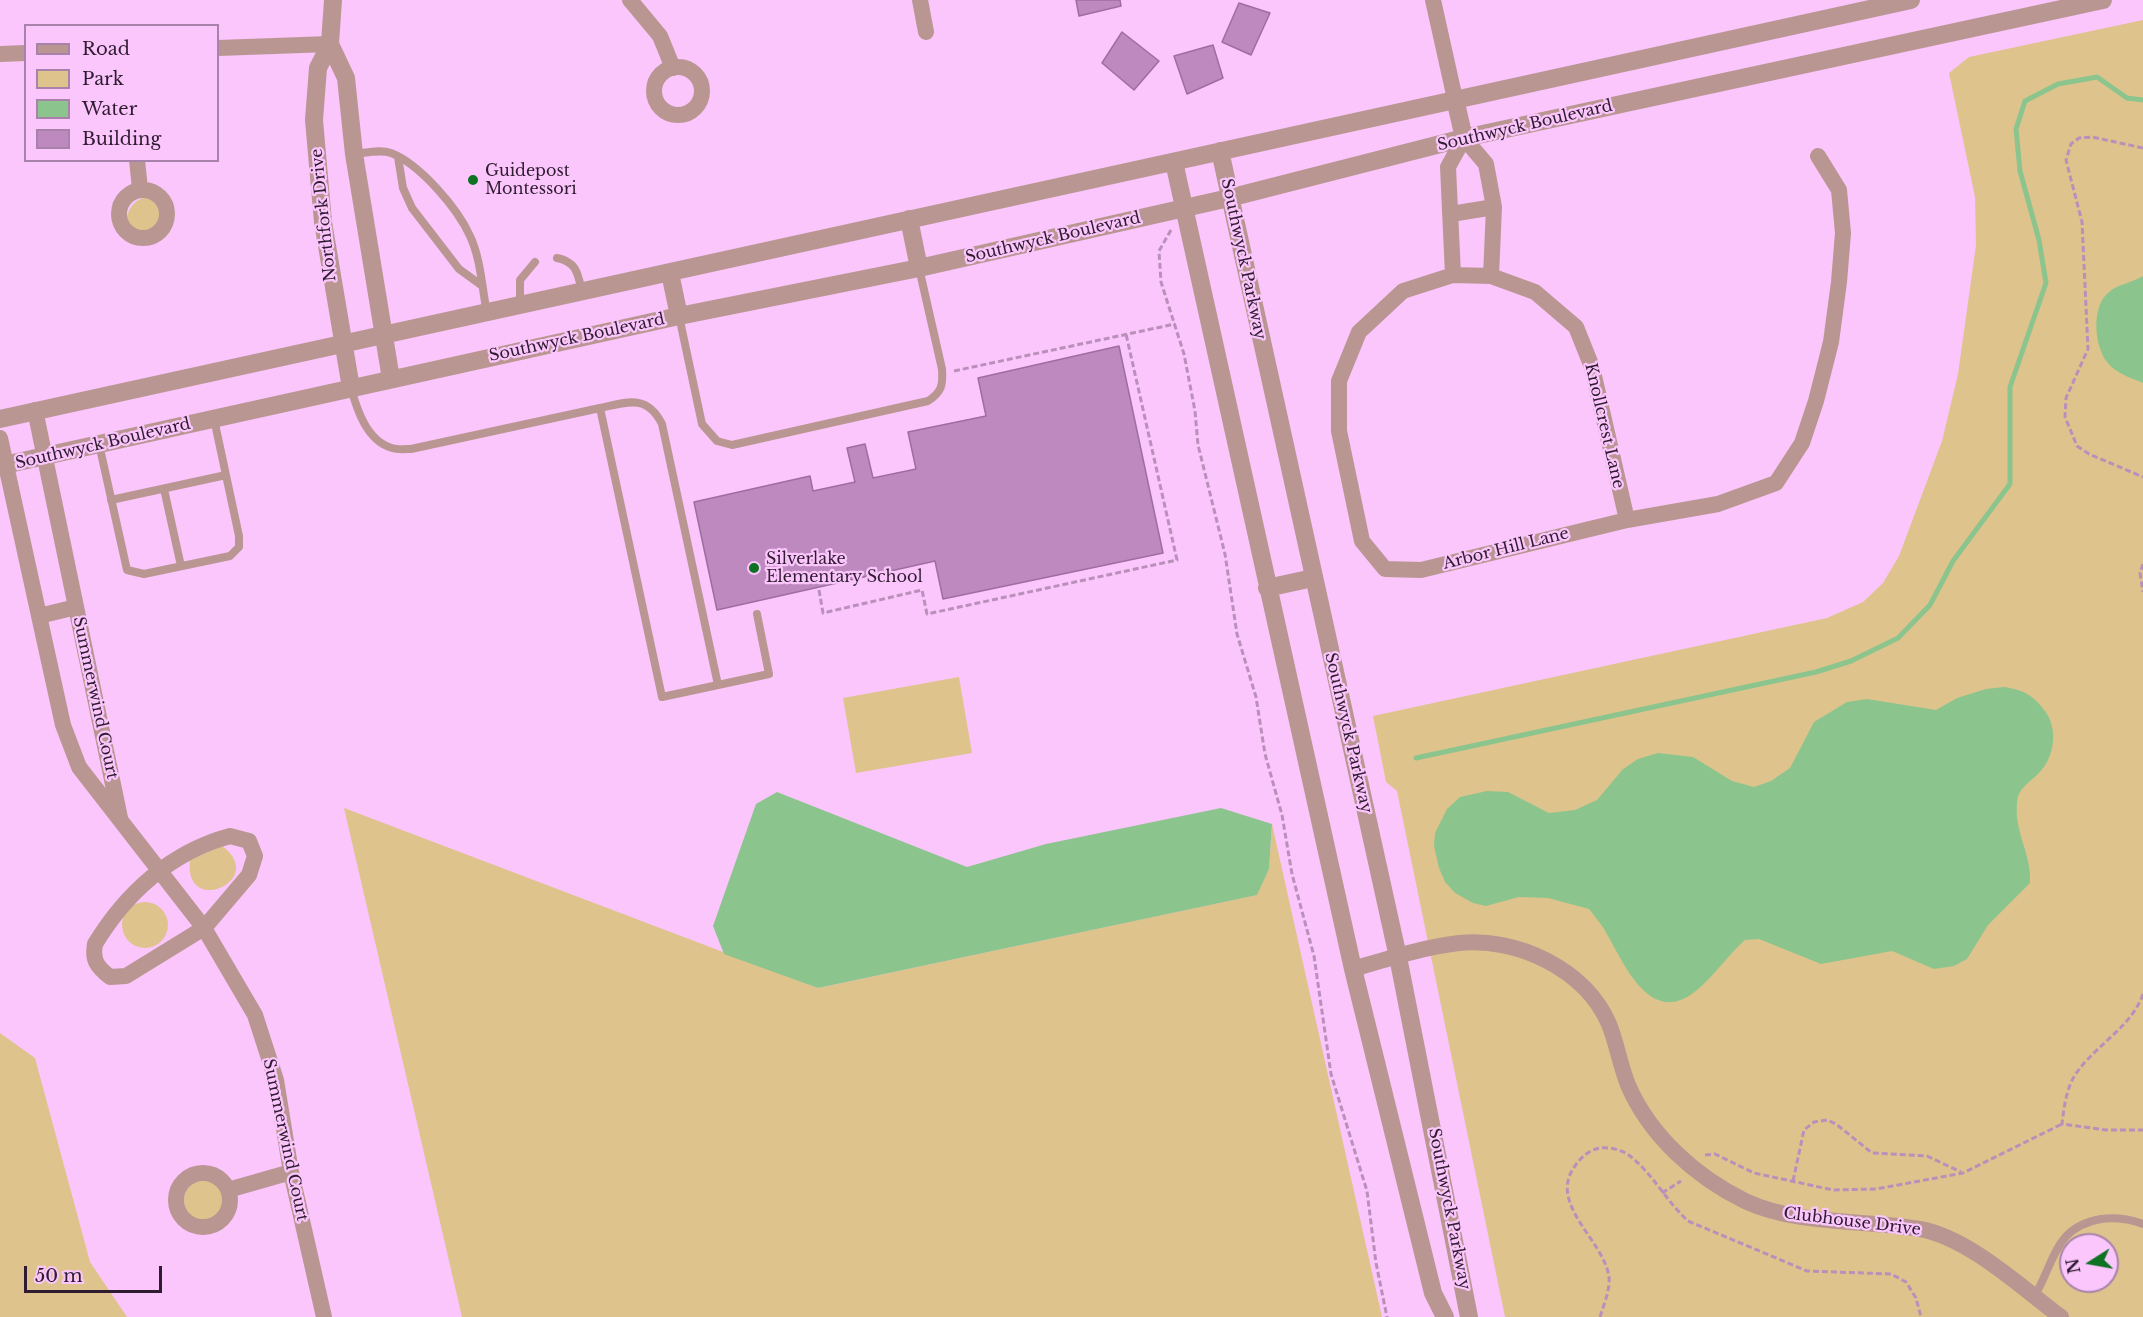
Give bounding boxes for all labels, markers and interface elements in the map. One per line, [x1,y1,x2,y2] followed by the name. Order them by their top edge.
[24,24,219,162] legend
[82,38,130,60] text: Road
[82,68,124,90] text: Park
[1436,96,1614,156] street label: Southwyck Boulevard
[82,98,137,120] text: Water
[82,128,161,150] text: Building
[307,147,341,283] street label: Northfork Drive
[485,161,577,199] place label: Guidepost Montessori
[466,173,480,187] marker: Guidepost Montessori
[1217,177,1269,341] street label: Southwyck Parkway
[964,208,1142,268] street label: Southwyck Boulevard
[487,310,667,366] street label: Southwyck Boulevard
[1580,361,1628,491] street label: Knollcrest Lane
[14,414,192,474] street label: Southwyck Boulevard
[1441,524,1571,574] street label: Arbor Hill Lane
[766,549,923,587] place label: Silverlake Elementary School
[747,561,761,575] marker: Silverlake Elementary School
[68,615,122,781] street label: Summerwind Court
[1320,651,1376,815] street label: Southwyck Parkway
[258,1057,312,1223] street label: Summerwind Court
[1424,1127,1474,1291] street label: Southwyck Parkway
[1782,1204,1922,1240] street label: Clubhouse Drive
[2059,1233,2119,1293] north arrow
[27,1254,165,1292] scale bar
[2062,1257,2085,1275] text: N
[35,1265,83,1287] text: 50 m

